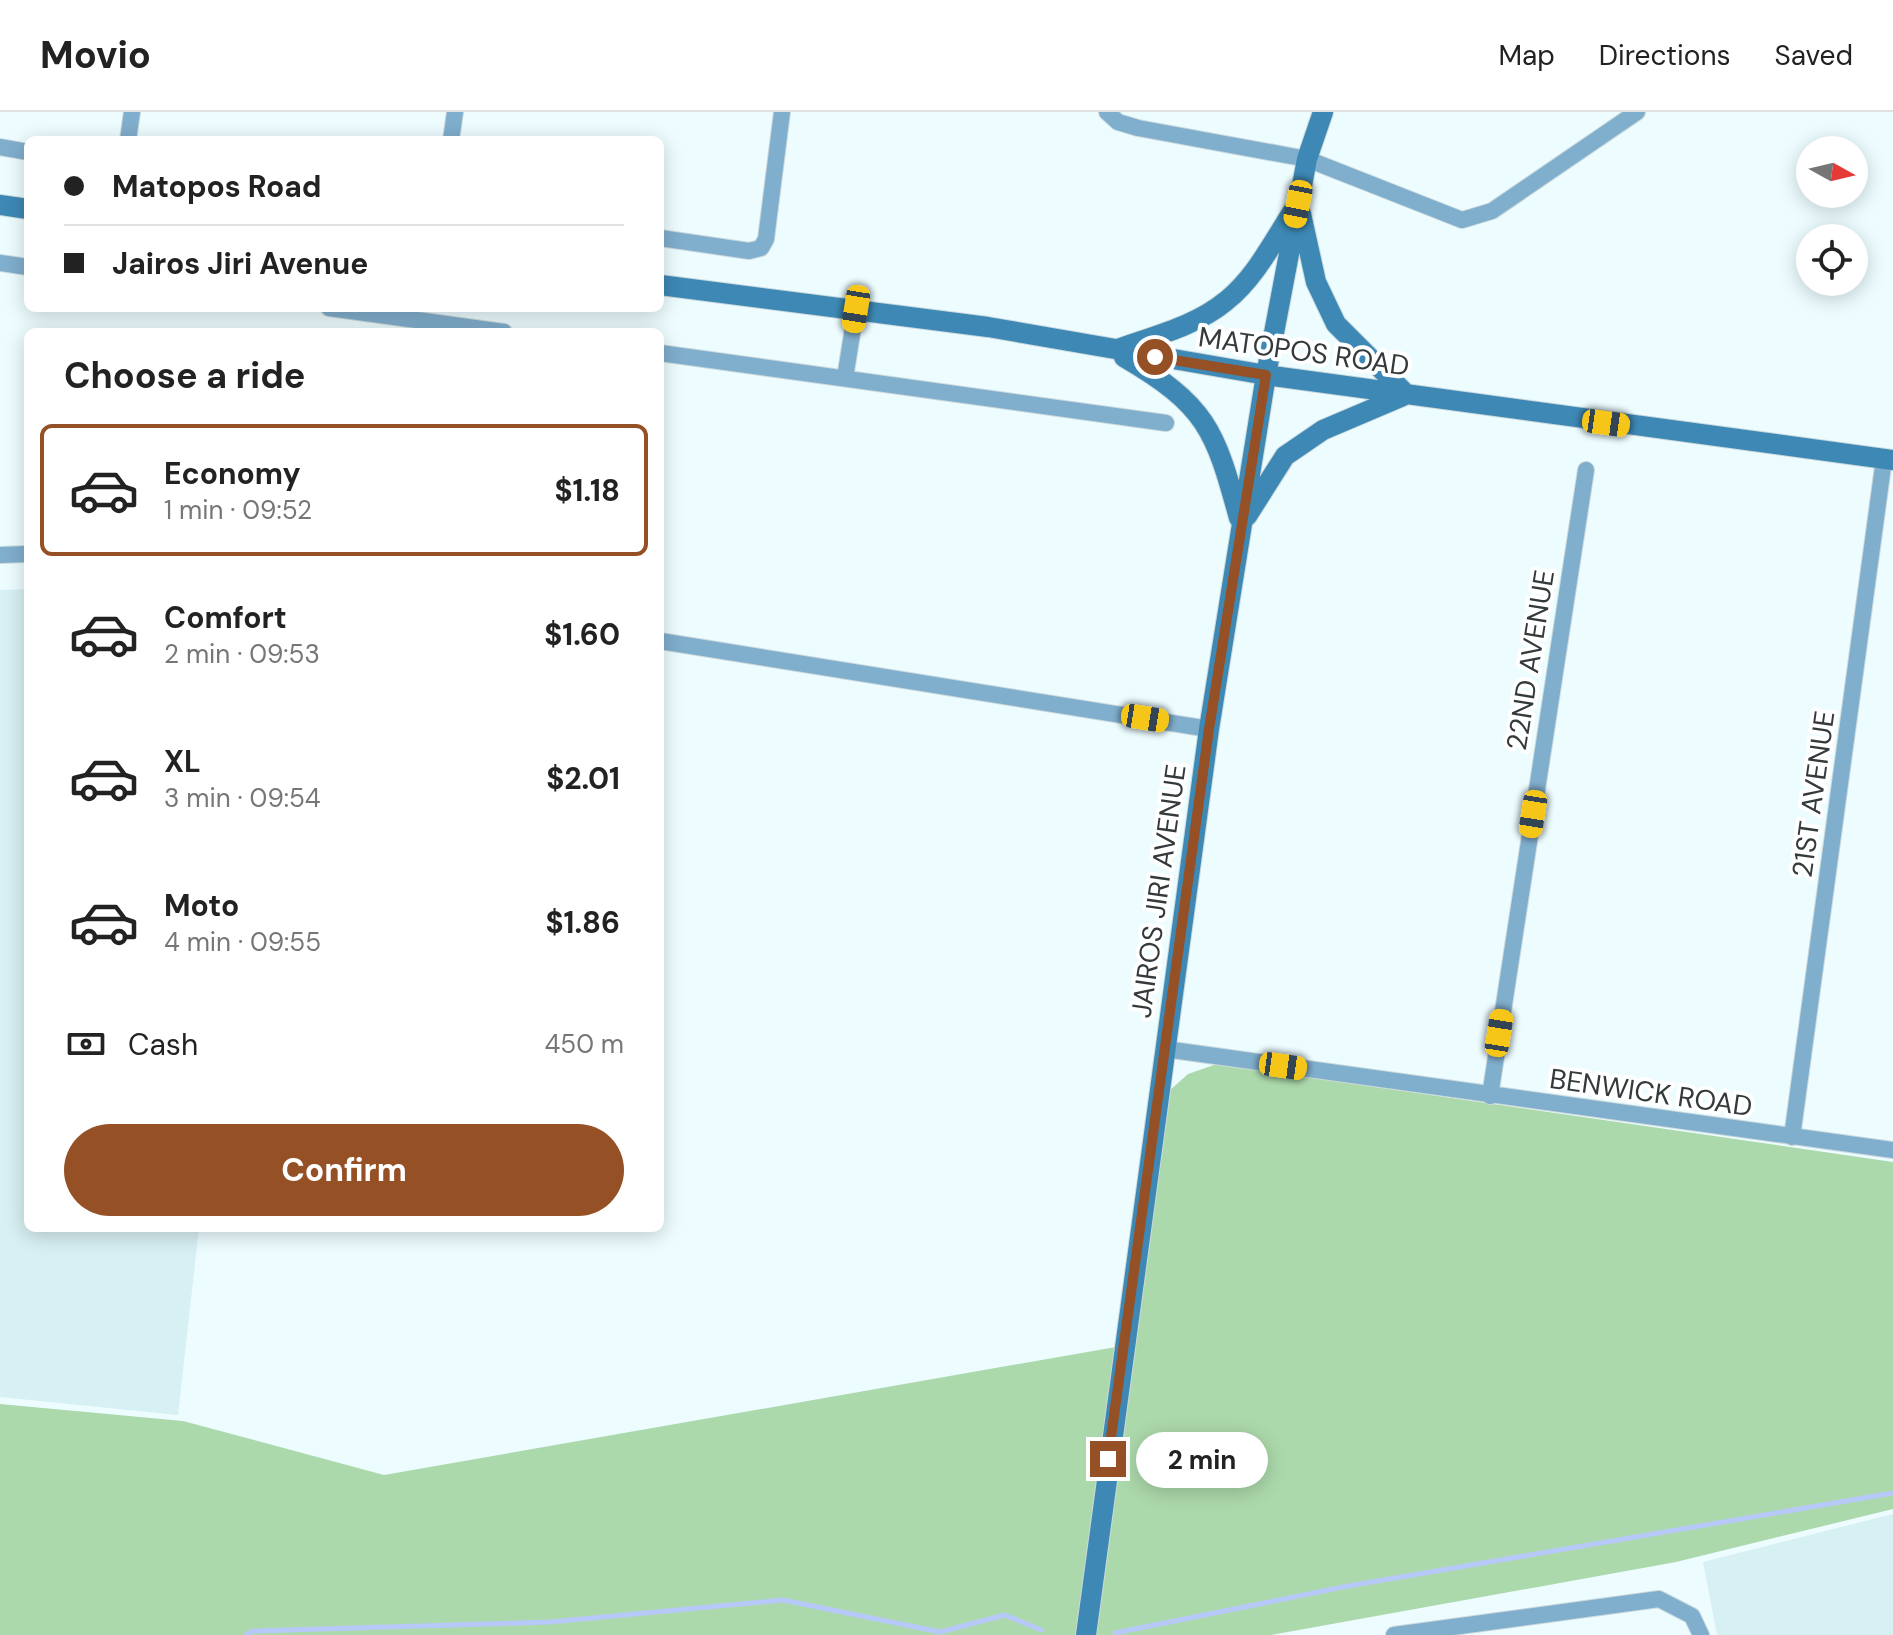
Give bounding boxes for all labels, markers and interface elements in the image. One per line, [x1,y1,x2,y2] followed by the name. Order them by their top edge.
[40,30,151,80] text: Movio
[1498,37,1555,74] text: Map
[1599,37,1731,74] text: Directions
[1775,37,1853,74] text: Saved
[1796,136,1868,208] north arrow
[1796,136,1868,296] map controls
[112,167,321,206] text: Matopos Road
[1282,178,1314,230] car
[1796,224,1868,296] button: locate
[112,244,368,283] text: Jairos Jiri Avenue
[840,283,872,335] car
[1196,318,1412,385] street label: MATOPOS ROAD
[1137,339,1173,375] route start
[64,352,305,399] text: Choose a ride
[1581,408,1631,438] car
[68,454,140,526] icon: car
[164,454,301,493] text: Economy
[554,471,620,510] text: $1.18
[164,493,312,527] text: 1 min · 09:52
[1498,567,1563,753] street label: 22ND AVENUE
[68,598,140,670] icon: car
[164,598,287,637] text: Comfort
[544,615,620,654] text: $1.60
[164,637,320,671] text: 2 min · 09:53
[1119,702,1171,734] car
[1784,708,1843,880] street label: 21ST AVENUE
[68,742,140,814] icon: car
[164,742,201,781] text: XL
[546,759,620,798] text: $2.01
[1122,762,1195,1020] street label: JAIROS JIRI AVENUE
[164,781,321,815] text: 3 min · 09:54
[1517,788,1549,840] car
[68,886,140,958] icon: car
[164,886,239,925] text: Moto
[545,903,620,942] text: $1.86
[164,925,321,959] text: 4 min · 09:55
[1483,1007,1515,1059] car
[64,1022,108,1066] icon: cash
[128,1025,198,1064] text: Cash
[544,1027,624,1061] text: 450 m
[1258,1051,1308,1081] car
[1547,1060,1755,1125] street label: BENWICK ROAD
[64,1124,624,1216] button: Confirm
[1136,1431,1268,1487] callout: 2 min
[1090,1441,1126,1477] route end
[1168,1443,1236,1477] text: 2 min

